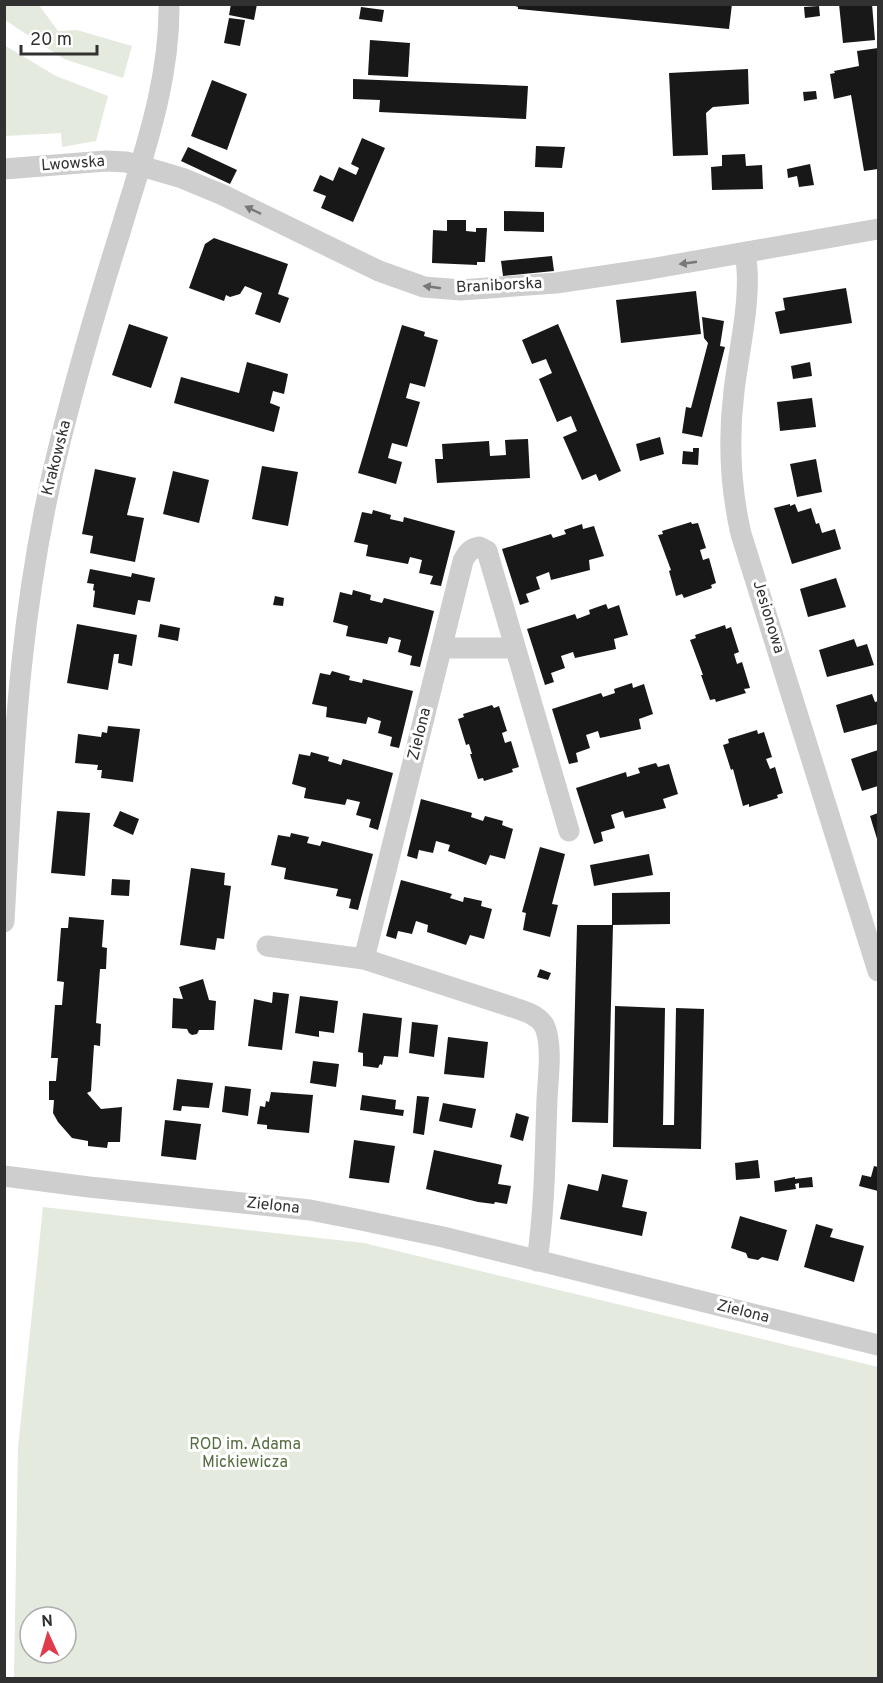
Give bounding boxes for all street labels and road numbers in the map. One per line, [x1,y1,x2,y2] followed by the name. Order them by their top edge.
[40,152,106,176] street label: Lwowska
[455,274,543,298] street label: Braniborska
[38,418,76,498] street label: Krakowska
[747,578,789,656] street label: Jesionowa
[404,706,436,762] street label: Zielona
[245,1193,301,1219] street label: Zielona
[715,1296,771,1328] street label: Zielona

